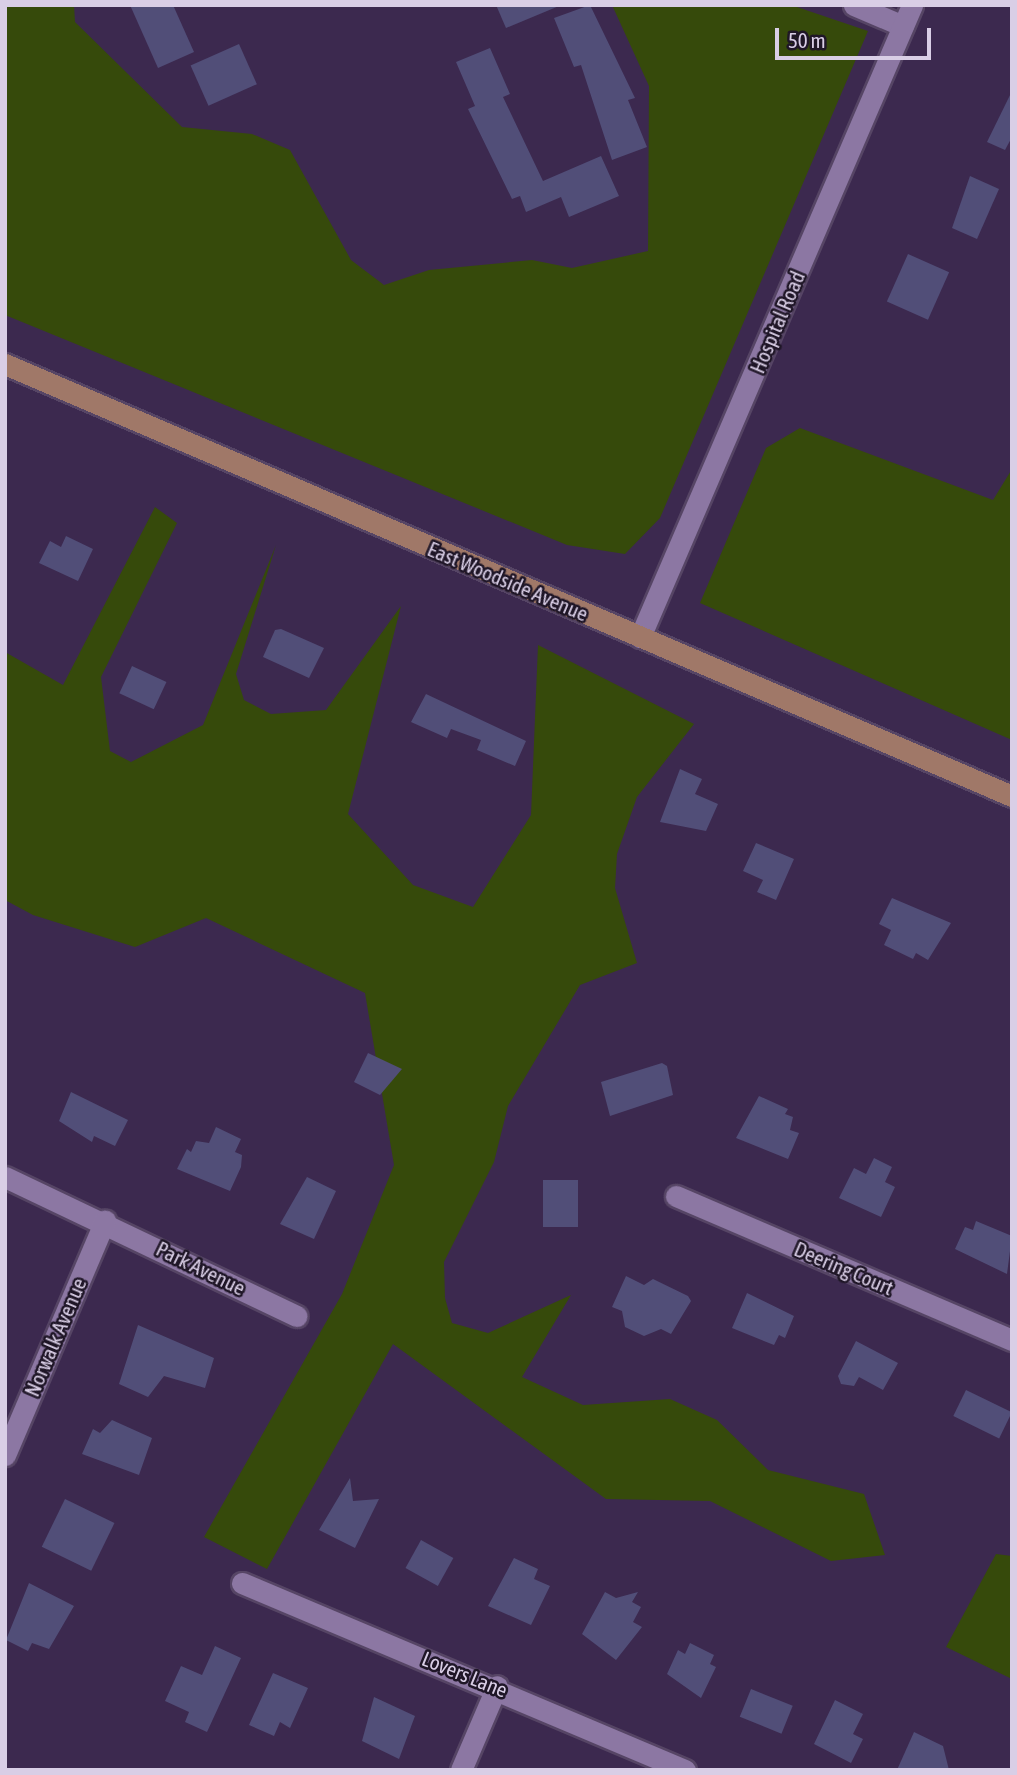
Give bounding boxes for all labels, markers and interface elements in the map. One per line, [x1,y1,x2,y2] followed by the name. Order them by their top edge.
[779,14,935,58] scale bar
[788,28,826,52] text: 50 m
[744,267,810,377] street label: Hospital Road
[424,536,592,626] street label: East Woodside Avenue
[152,1236,250,1300] street label: Park Avenue
[791,1236,897,1300] street label: Deering Court
[19,1274,91,1400] street label: Norwalk Avenue
[419,1645,511,1703] street label: Lovers Lane

